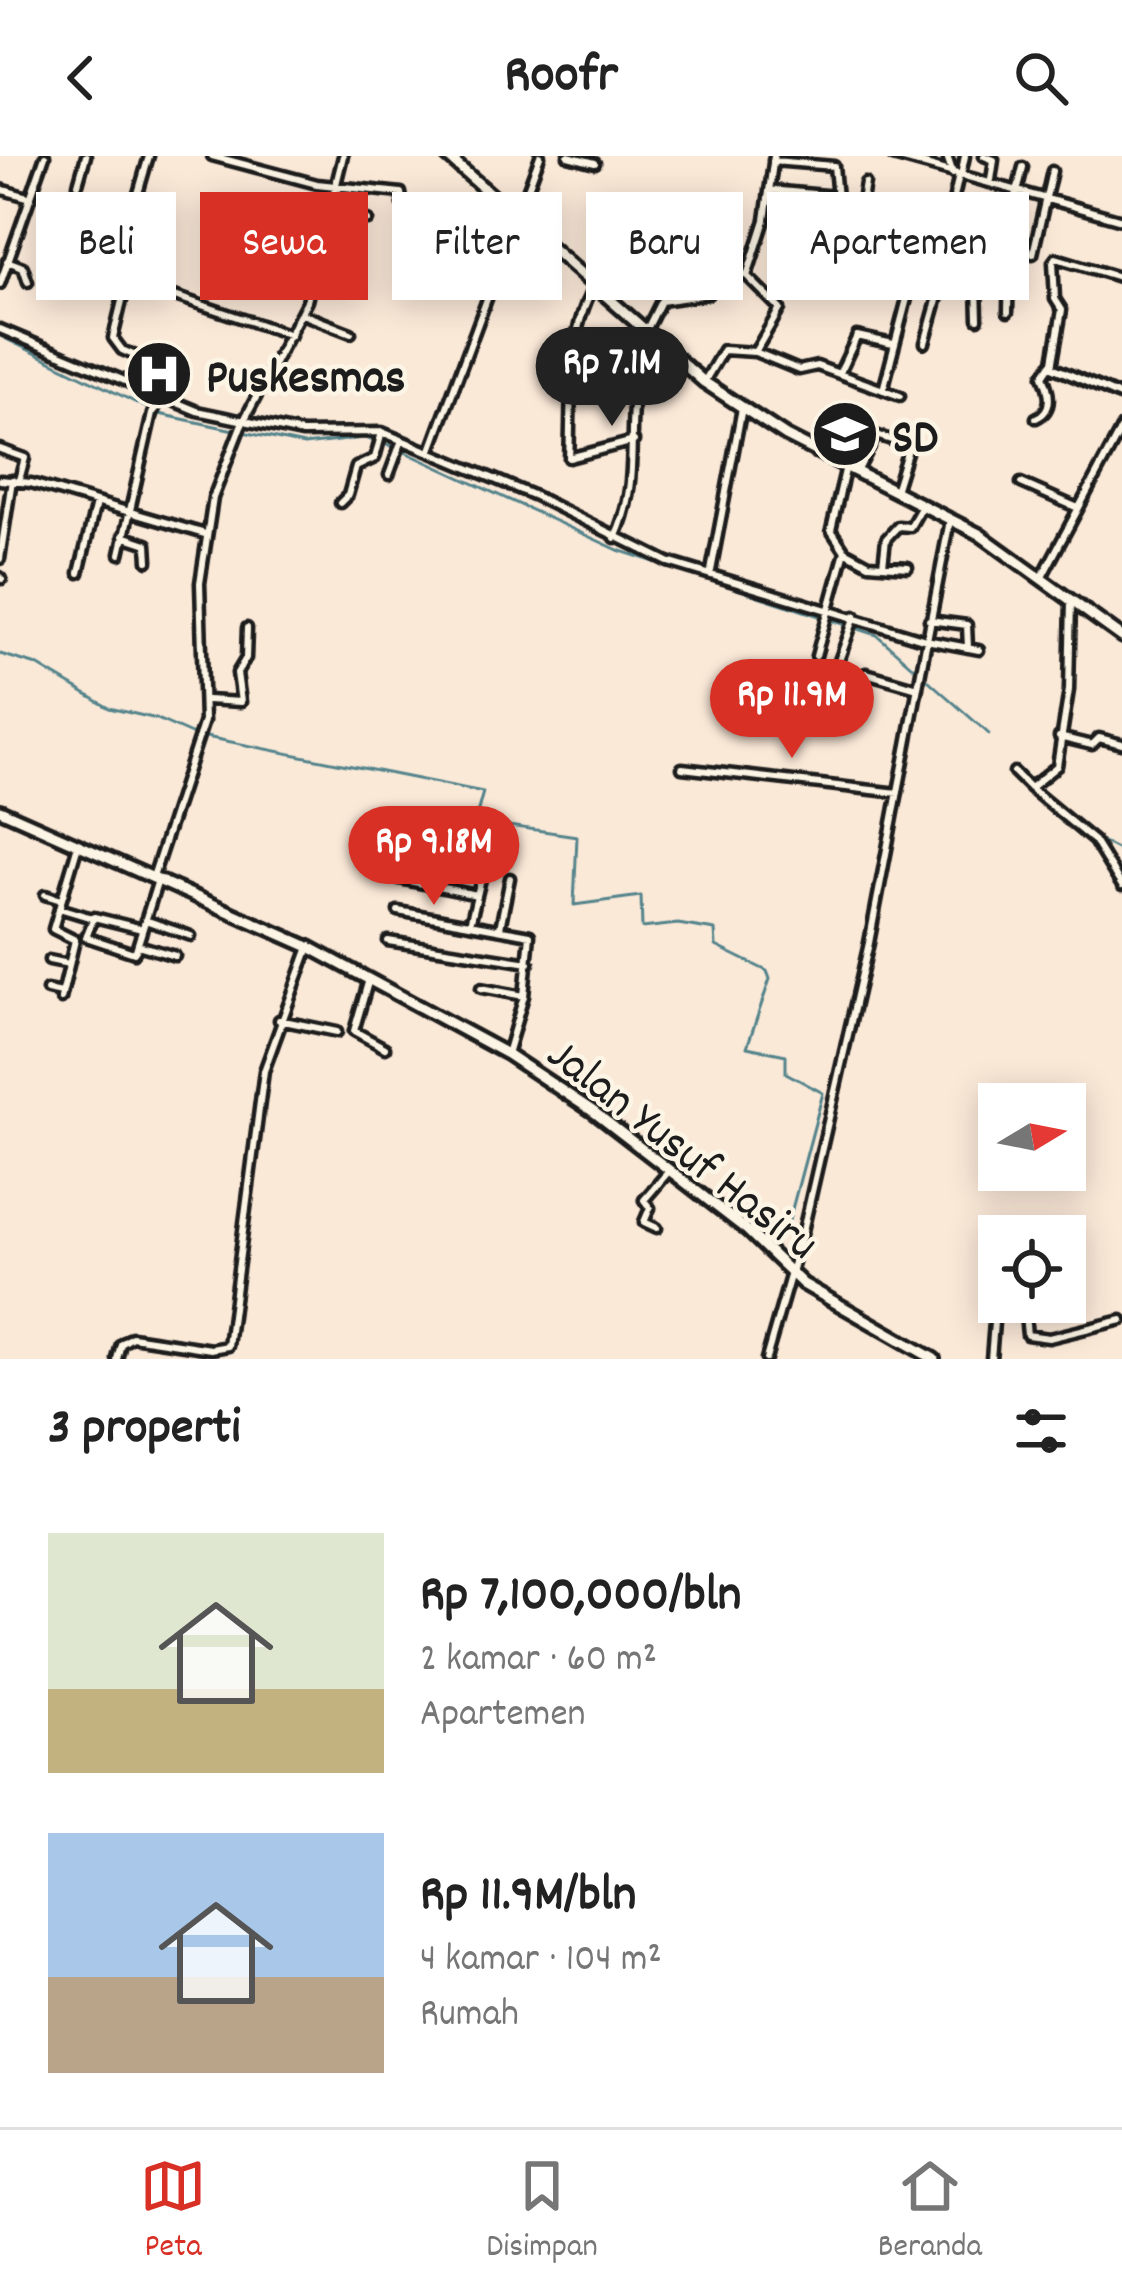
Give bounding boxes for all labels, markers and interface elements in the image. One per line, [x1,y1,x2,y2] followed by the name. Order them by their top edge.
[504,40,618,117] text: Roofr
[48,45,114,111] icon: back
[1008,45,1074,111] icon: search
[36,192,176,300] chip: Beli
[200,192,368,300] chip: Sewa
[392,192,562,300] chip: Filter
[586,192,743,300] chip: Baru
[767,192,1029,300] chip: Apartemen
[501,327,723,429] pin: Rp 7.1M
[563,338,661,393] text: Rp 7.1M
[124,339,194,409] hospital icon: Puskesmas
[206,347,405,416] place label: Puskesmas
[810,399,880,469] school or university icon: SD
[892,407,938,476] place label: SD
[668,659,916,761] pin: Rp 11.9M
[737,670,847,725] text: Rp 11.9M
[310,806,558,908] pin: Rp 9.18M
[375,817,493,872] text: Rp 9.18M
[530,1024,831,1280] street label: Jalan Yusuf Hasiru
[978,1083,1086,1191] north arrow
[978,1083,1086,1323] map controls
[978,1215,1086,1323] button: locate
[48,1395,240,1467] text: 3 properti
[1008,1398,1074,1464] icon: filters
[420,1562,741,1634] text: Rp 7,100,000/bln
[144,1581,288,1725] icon: home
[420,1634,657,1689] text: 2 kamar · 60 m²
[420,1689,586,1744] text: Apartemen
[420,1862,636,1934] text: Rp 11.9M/bln
[144,1881,288,2025] icon: home
[420,1934,662,1989] text: 4 kamar · 104 m²
[420,1989,519,2044] text: Rumah
[140,2153,206,2272] tab: Peta
[486,2153,598,2272] tab: Disimpan
[878,2153,982,2272] tab: Beranda

